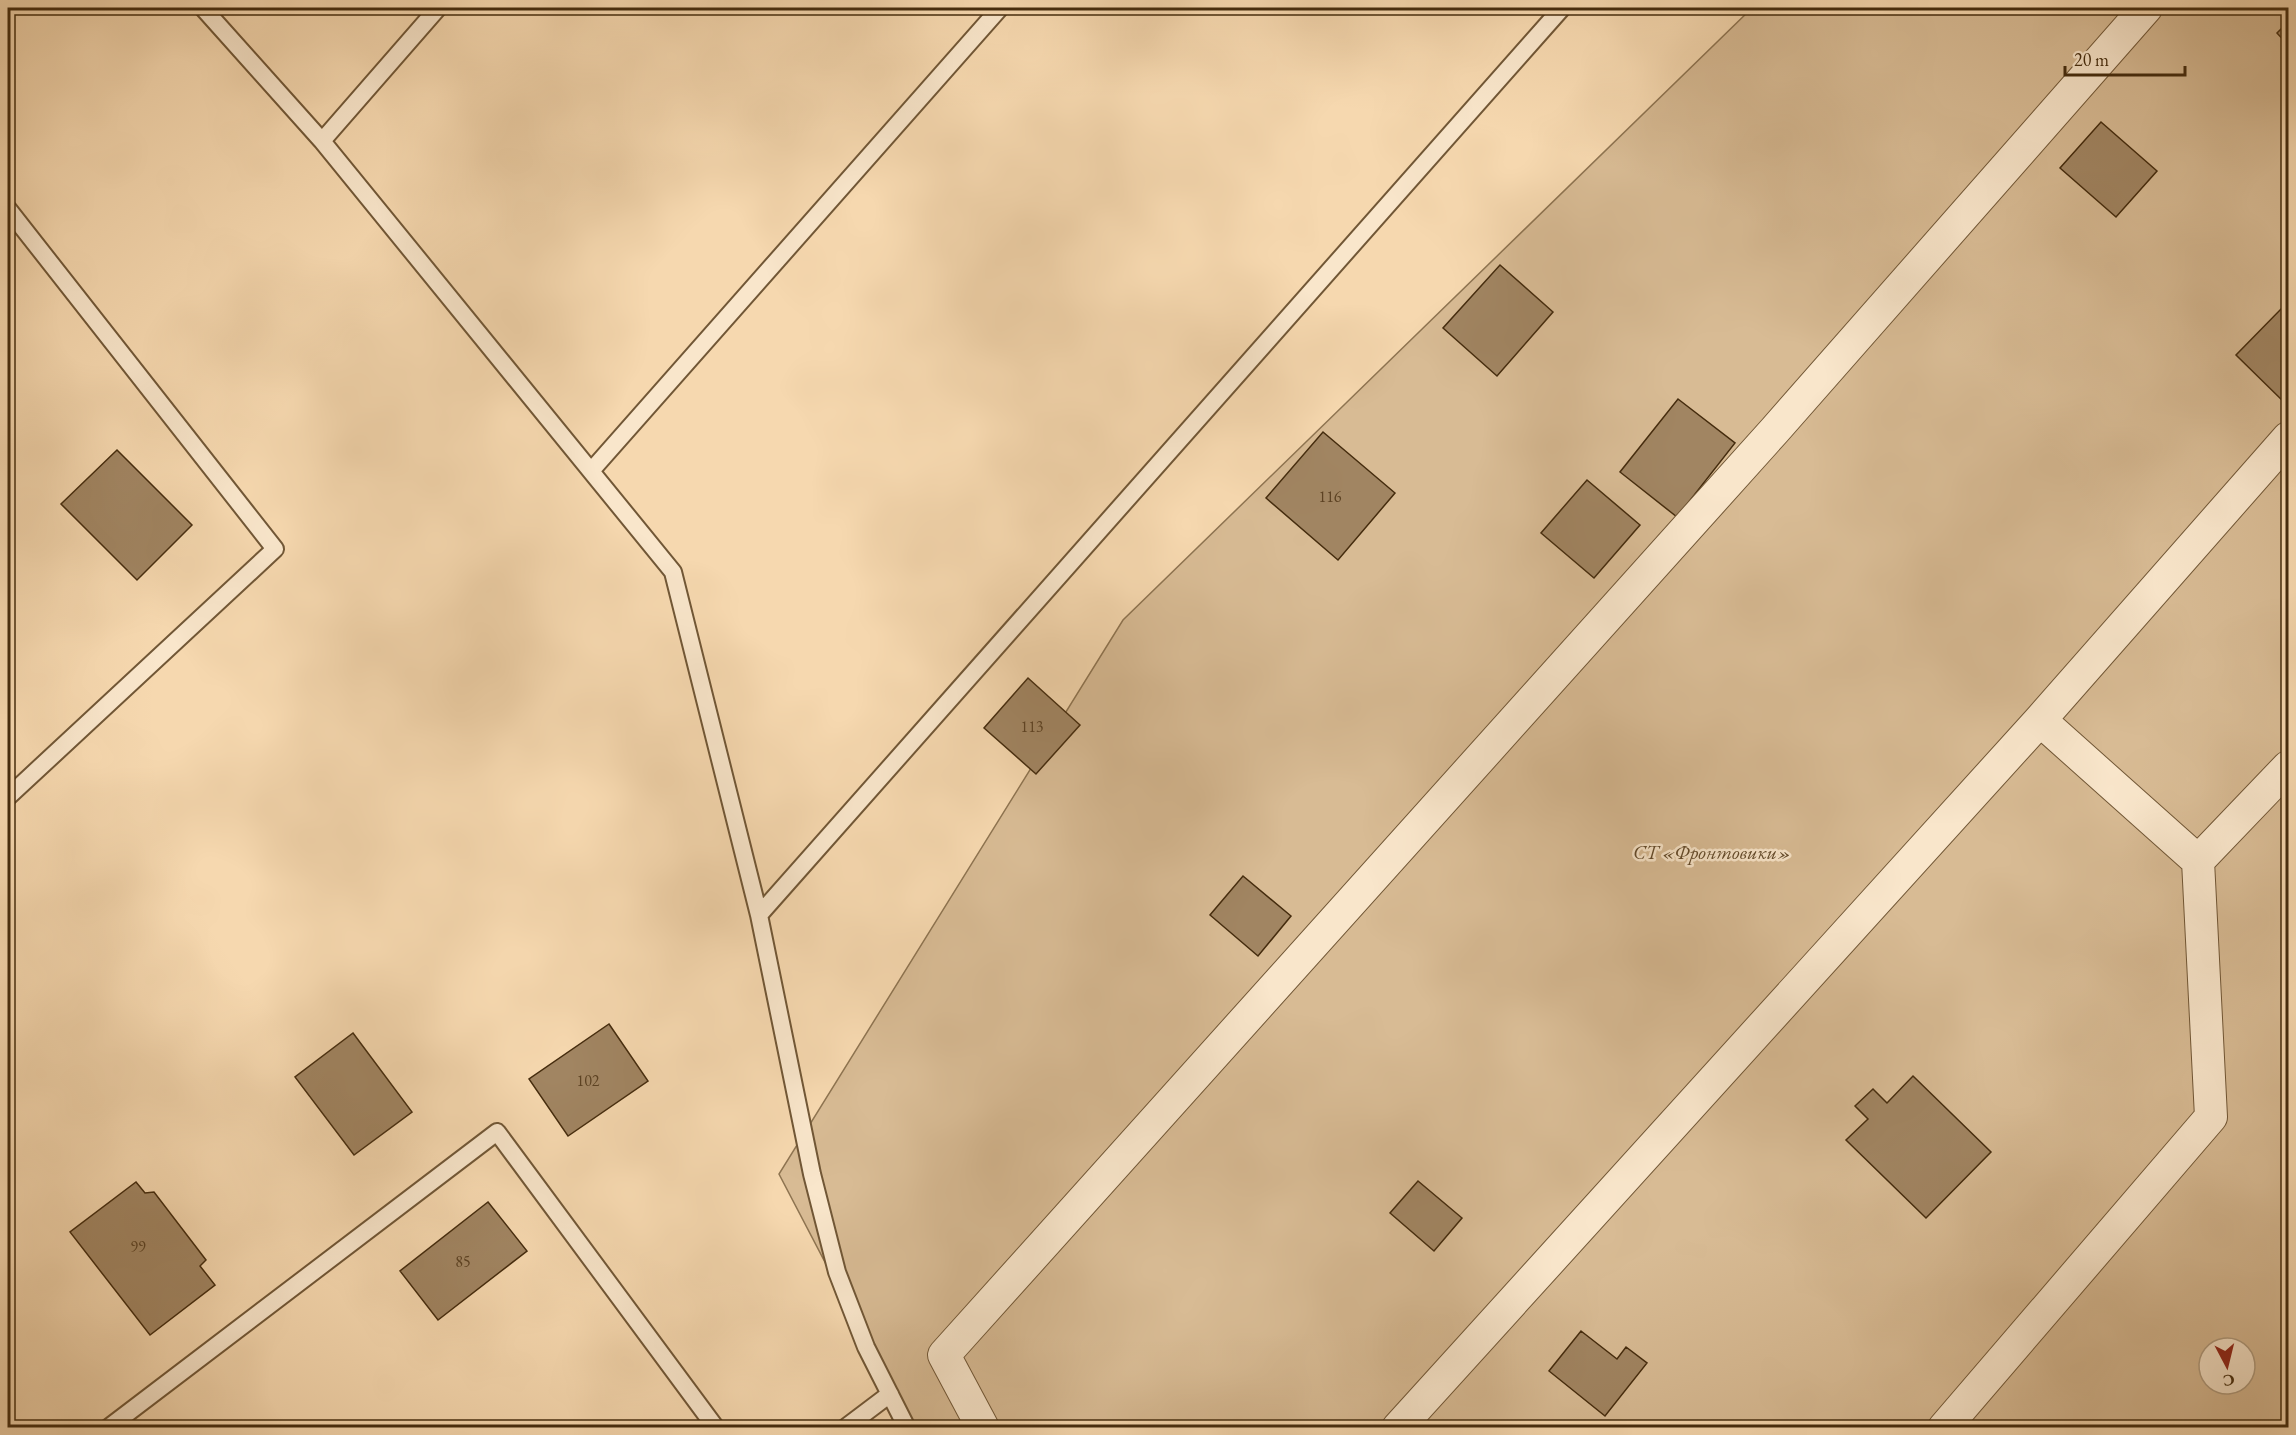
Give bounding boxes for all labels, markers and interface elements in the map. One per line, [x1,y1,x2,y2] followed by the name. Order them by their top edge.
[2065,39,2185,77] scale bar
[2074,48,2109,71] text: 20 m
[1318,486,1342,507] house number: 116
[1020,716,1044,737] house number: 113
[1633,839,1791,865] park label: СТ «Фронтовики»
[576,1070,600,1091] house number: 102
[130,1236,146,1257] house number: 99
[455,1251,471,1272] house number: 85
[2197,1336,2257,1396] north arrow
[2222,1369,2236,1392] text: С

